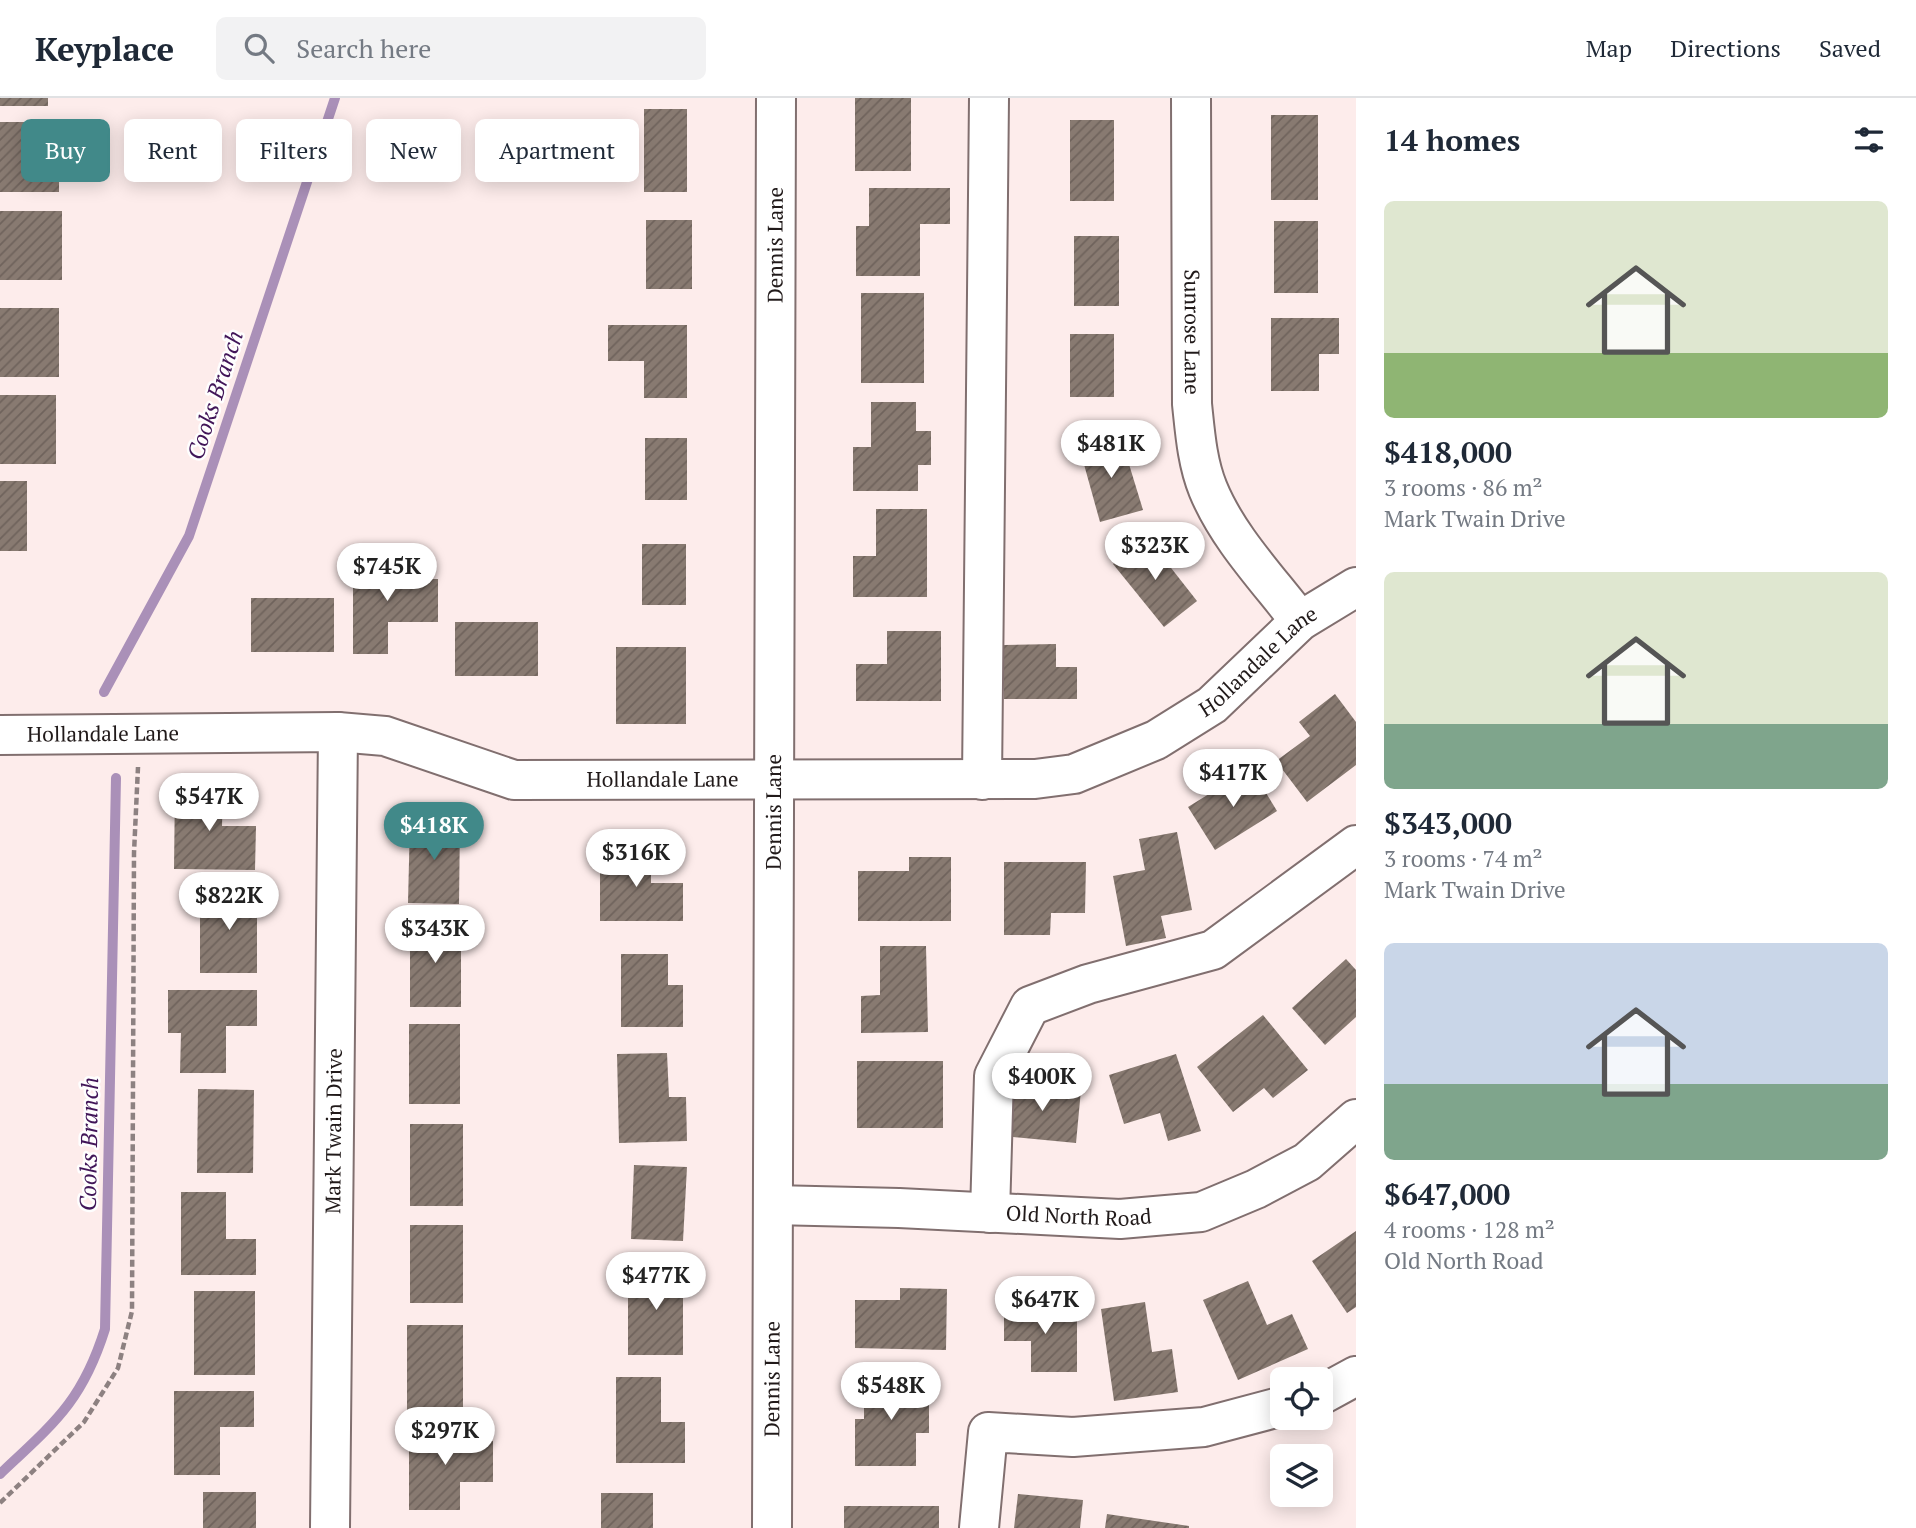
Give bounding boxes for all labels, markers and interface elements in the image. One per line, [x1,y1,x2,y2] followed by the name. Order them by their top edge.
[216,17,706,80] search box
[35,27,174,70] text: Keyplace
[240,29,278,67] icon: search
[296,31,431,65] text: Search here
[1586,32,1632,64] text: Map
[1670,32,1781,64] text: Directions
[1819,32,1881,64] text: Saved
[21,119,110,182] chip: Buy
[124,119,222,182] chip: Rent
[236,119,352,182] chip: Filters
[366,119,461,182] chip: New
[475,119,639,182] chip: Apartment
[1384,120,1520,160] text: 14 homes
[1850,121,1888,159] icon: filters
[760,187,789,303] street label: Dennis Lane
[1573,247,1699,373] icon: home
[1179,269,1207,395] street label: Sunrose Lane
[179,326,250,463] water label: Cooks Branch
[1062,420,1160,480] pin: $481K
[1077,427,1145,458] text: $481K
[1384,432,1512,472] text: $418,000
[1384,472,1543,503] text: 3 rooms · 86 m²
[1384,503,1565,534] text: Mark Twain Drive
[1106,522,1204,582] pin: $323K
[1121,529,1189,560] text: $323K
[338,544,436,603] pin: $745K
[353,550,421,581] text: $745K
[1193,599,1322,723] street label: Hollandale Lane
[1573,618,1699,744] icon: home
[27,718,179,748] street label: Hollandale Lane
[1184,750,1282,809] pin: $417K
[759,754,787,870] street label: Dennis Lane
[1199,756,1267,787] text: $417K
[586,765,739,793] street label: Hollandale Lane
[160,774,258,833] pin: $547K
[175,780,243,811] text: $547K
[385,802,483,862] pin: $418K
[1384,803,1512,843] text: $343,000
[400,809,468,840] text: $418K
[587,830,685,889] pin: $316K
[602,836,670,867] text: $316K
[1384,843,1543,874] text: 3 rooms · 74 m²
[180,872,278,932] pin: $822K
[1384,874,1565,905] text: Mark Twain Drive
[195,879,263,910] text: $822K
[386,906,484,965] pin: $343K
[401,912,469,943] text: $343K
[1573,989,1699,1115] icon: home
[318,1048,348,1214] street label: Mark Twain Drive
[993,1054,1091,1113] pin: $400K
[1008,1060,1076,1091] text: $400K
[72,1077,105,1211] water label: Cooks Branch
[1384,1174,1510,1214] text: $647,000
[1005,1198,1153,1232] street label: Old North Road
[1384,1214,1555,1245] text: 4 rooms · 128 m²
[1384,1245,1544,1276] text: Old North Road
[607,1252,705,1312] pin: $477K
[622,1259,690,1290] text: $477K
[996,1276,1094,1336] pin: $647K
[1011,1283,1079,1314] text: $647K
[757,1321,786,1437] street label: Dennis Lane
[842,1362,940,1422] pin: $548K
[1270,1367,1333,1507] map controls
[1270,1367,1333,1430] button: locate
[857,1369,925,1400] text: $548K
[396,1408,494,1467] pin: $297K
[411,1414,479,1445] text: $297K
[1270,1444,1333,1507] button: layers

